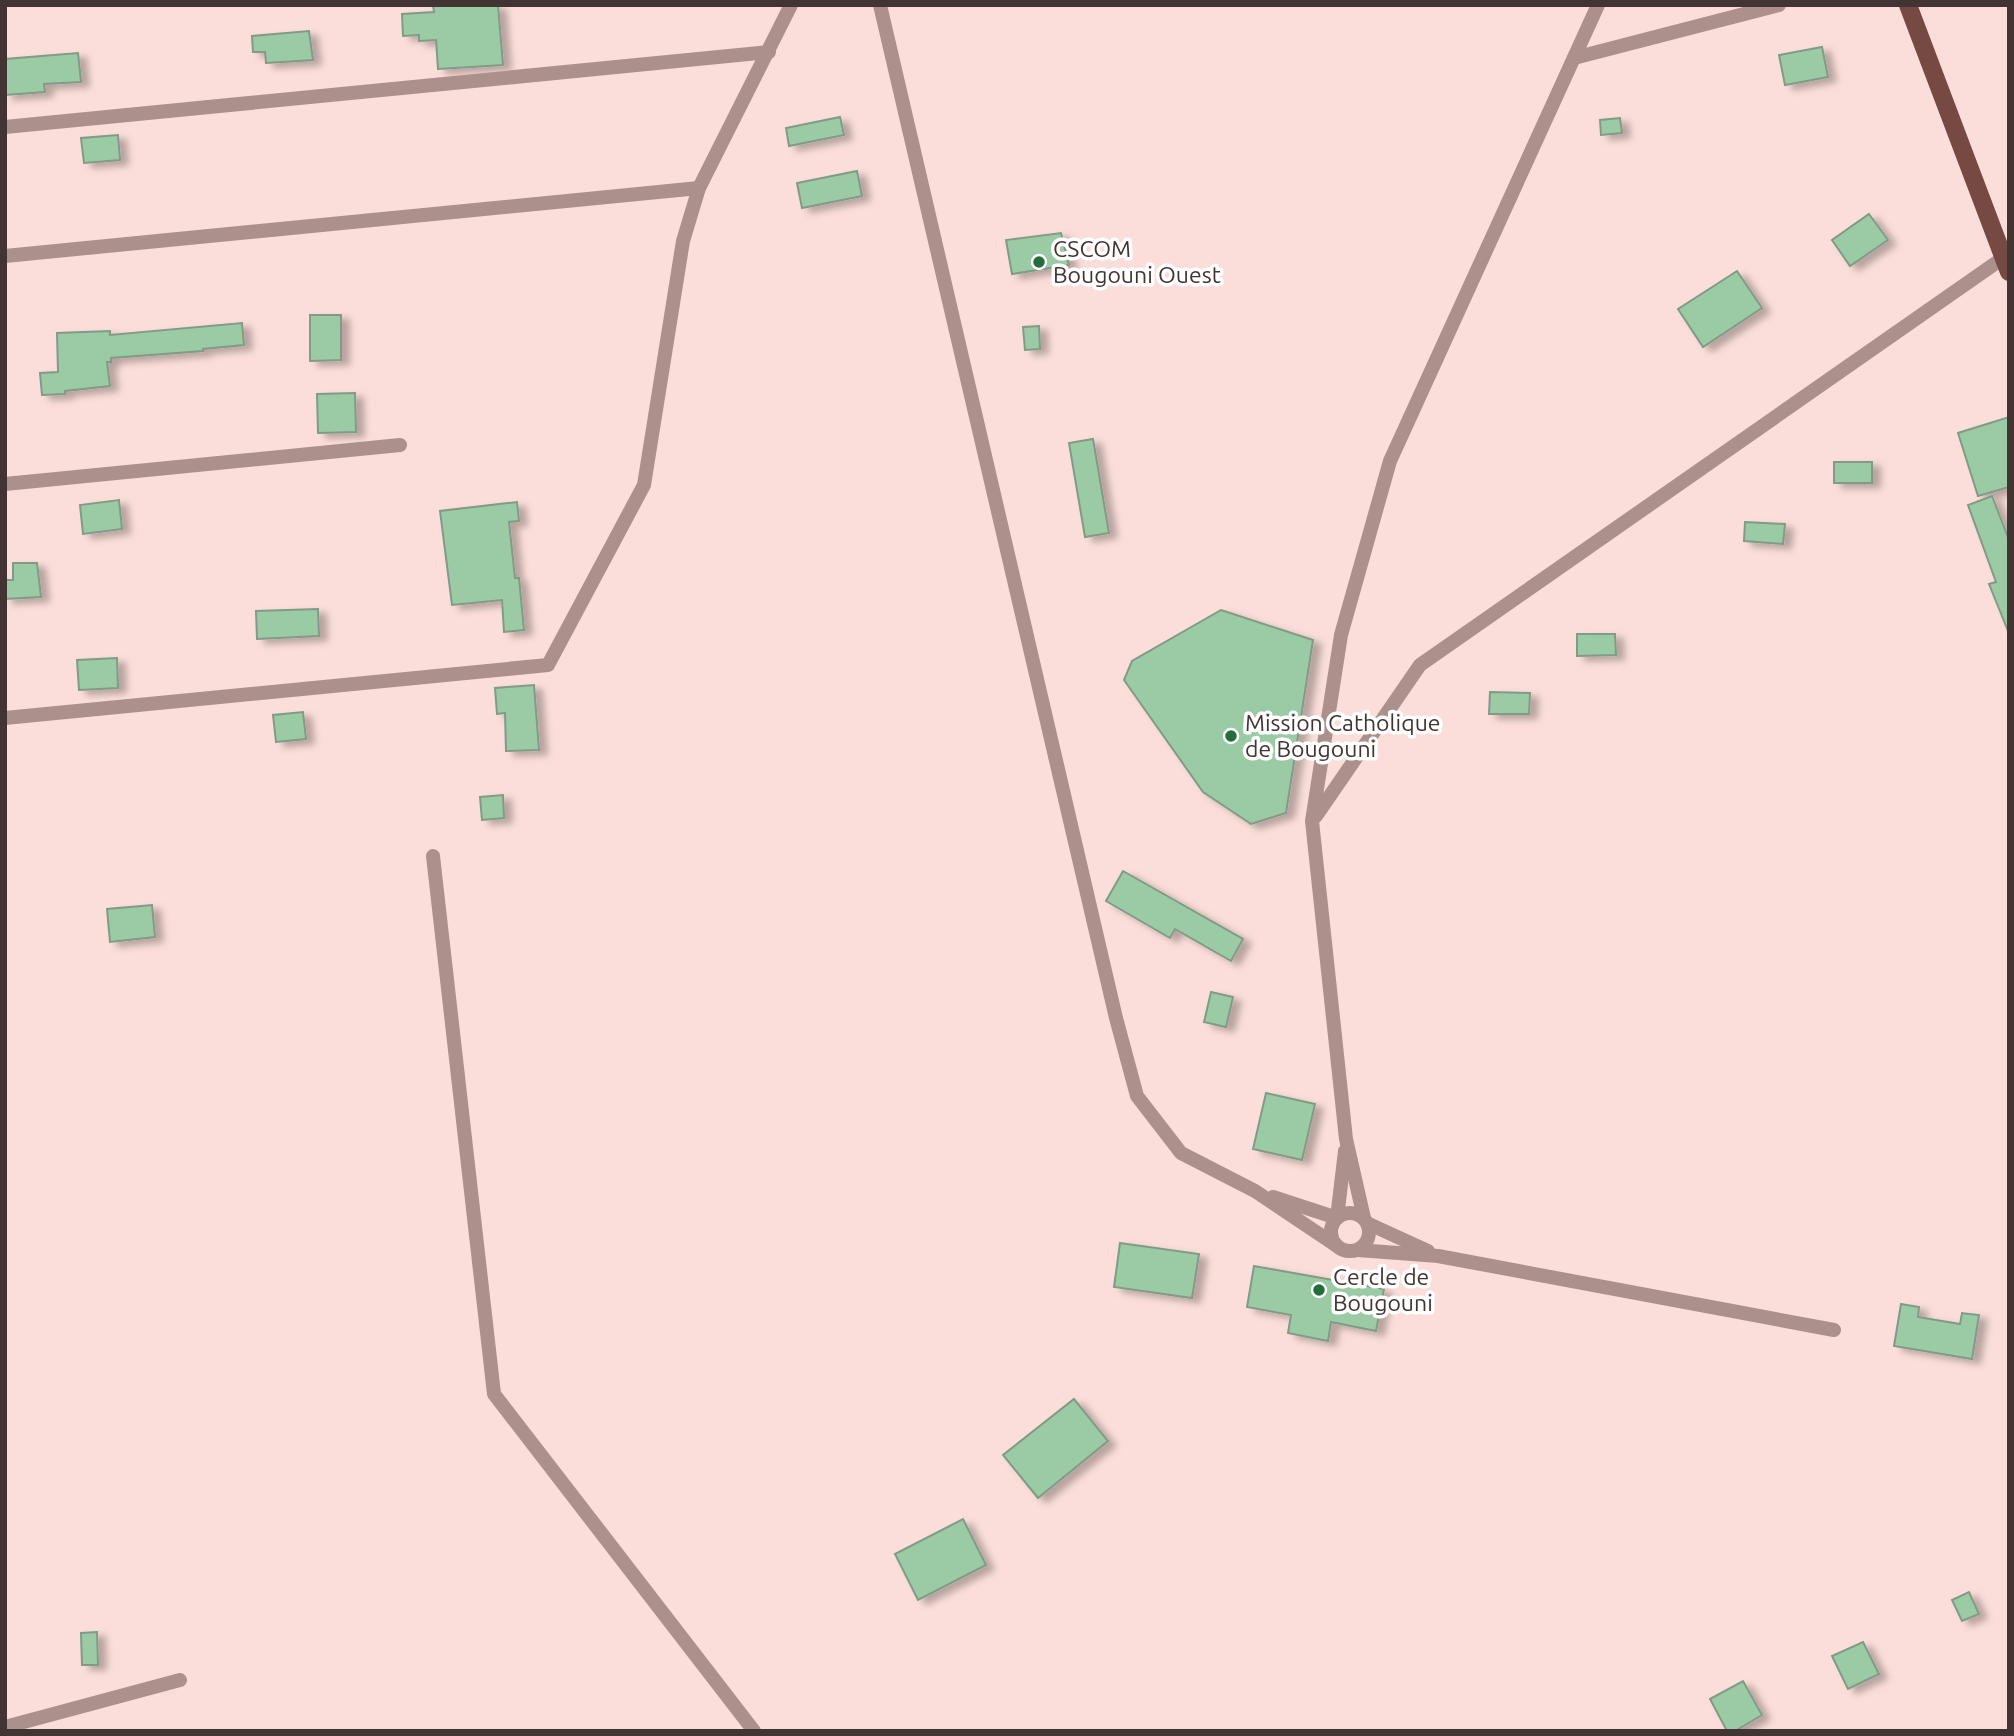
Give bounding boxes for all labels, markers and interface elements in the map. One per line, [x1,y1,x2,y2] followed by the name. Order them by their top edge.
[1053,236,1221,287] place label: CSCOM Bougouni Ouest
[1031,254,1047,270] marker: CSCOM Bougouni Ouest
[1245,710,1440,761] place label: Mission Catholique de Bougouni
[1223,728,1239,744] marker: Mission Catholique de Bougouni
[1333,1264,1433,1315] place label: Cercle de Bougouni
[1311,1282,1327,1298] marker: Cercle de Bougouni

